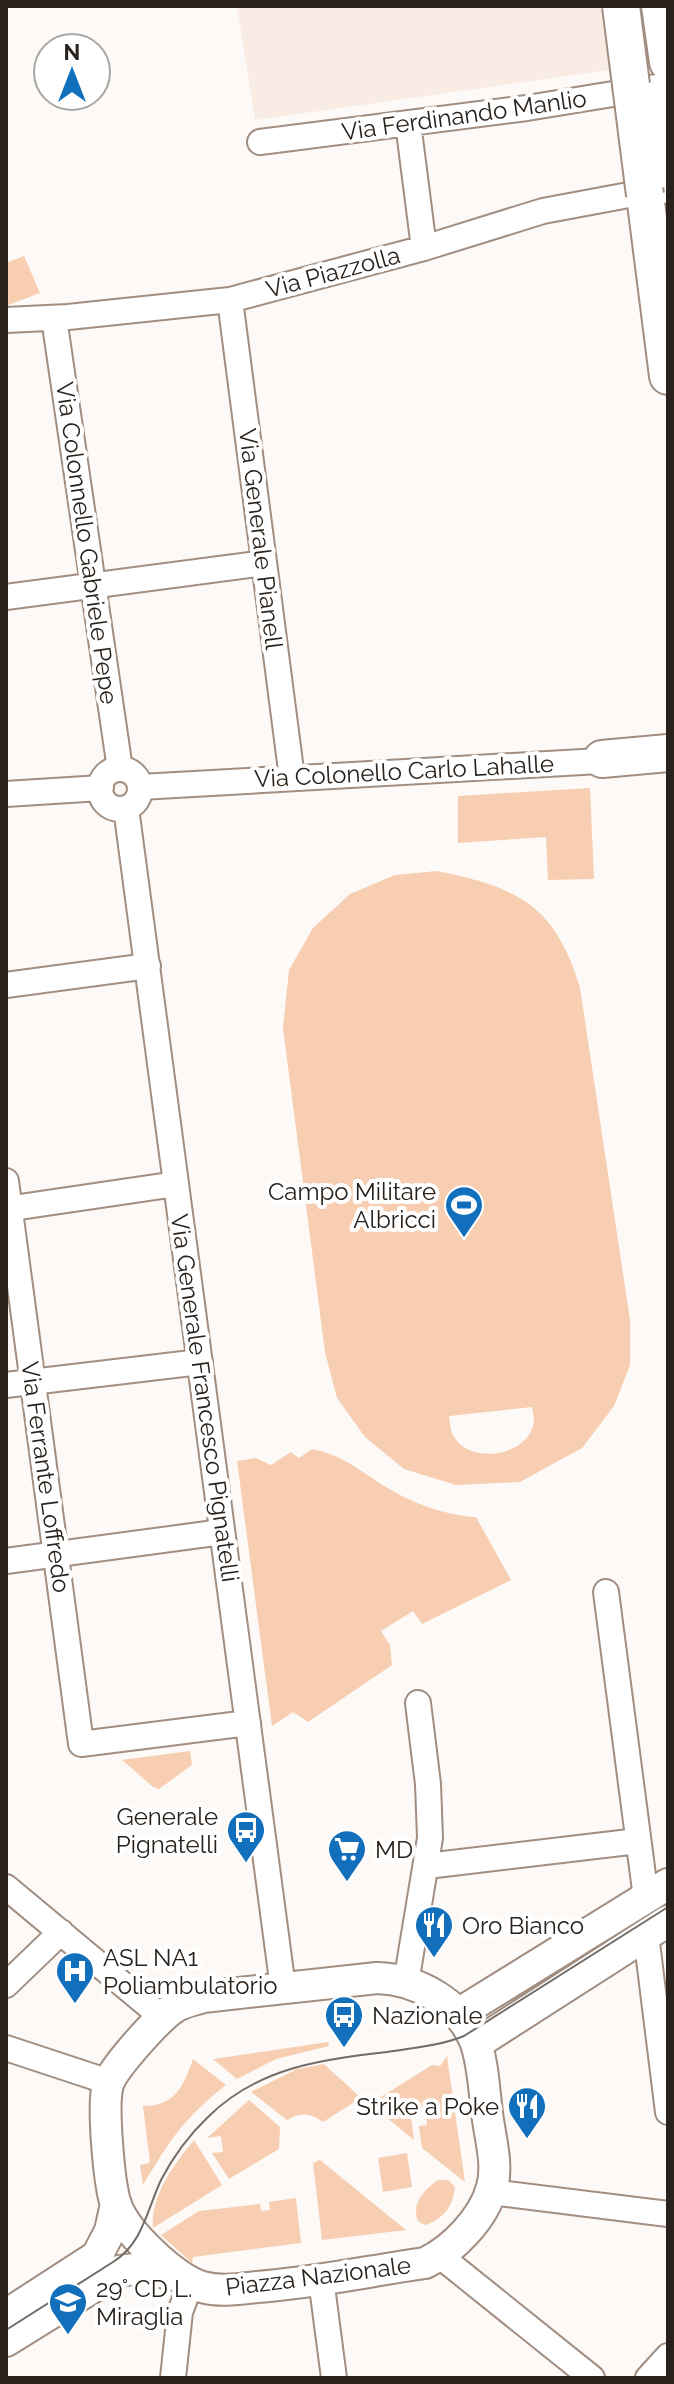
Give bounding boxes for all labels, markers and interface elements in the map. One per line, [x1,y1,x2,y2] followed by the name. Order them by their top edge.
[32,32,112,112] north arrow
[64,39,80,65] text: N
[340,83,588,147] street label: Via Ferdinando Manlio
[263,240,403,304] street label: Via Piazzolla
[50,380,124,706] street label: Via Colonnello Gabriele Pepe
[233,427,289,652] street label: Via Generale Pianell
[253,749,555,793] street label: Via Colonello Carlo Lahalle
[268,1177,436,1234] place label: Campo Militare Albricci
[443,1184,485,1239] sports icon: Campo Militare Albricci
[165,1212,245,1584] street label: Via Generale Francesco Pignatelli
[15,1360,77,1594] street label: Via Ferrante Loffredo
[116,1802,218,1859] place label: Generale Pignatelli
[225,1809,267,1864] bus stop icon: Generale Pignatelli
[326,1828,368,1883] supermarket icon: MD
[375,1835,413,1864] place label: MD
[413,1904,455,1959] restaurant icon: Oro Bianco
[462,1911,584,1940] place label: Oro Bianco
[103,1943,278,2000] place label: ASL NA1 Poliambulatorio
[54,1950,96,2005] hospital icon: ASL NA1 Poliambulatorio
[323,1994,365,2049] bus stop icon: Nazionale
[372,2001,483,2030] place label: Nazionale
[506,2085,548,2140] restaurant icon: Strike a Poke
[356,2092,499,2121] place label: Strike a Poke
[224,2250,412,2302] street label: Piazza Nazionale
[96,2274,193,2331] place label: 29° CD L. Miraglia
[47,2281,89,2336] school or university icon: 29° CD L. Miraglia

